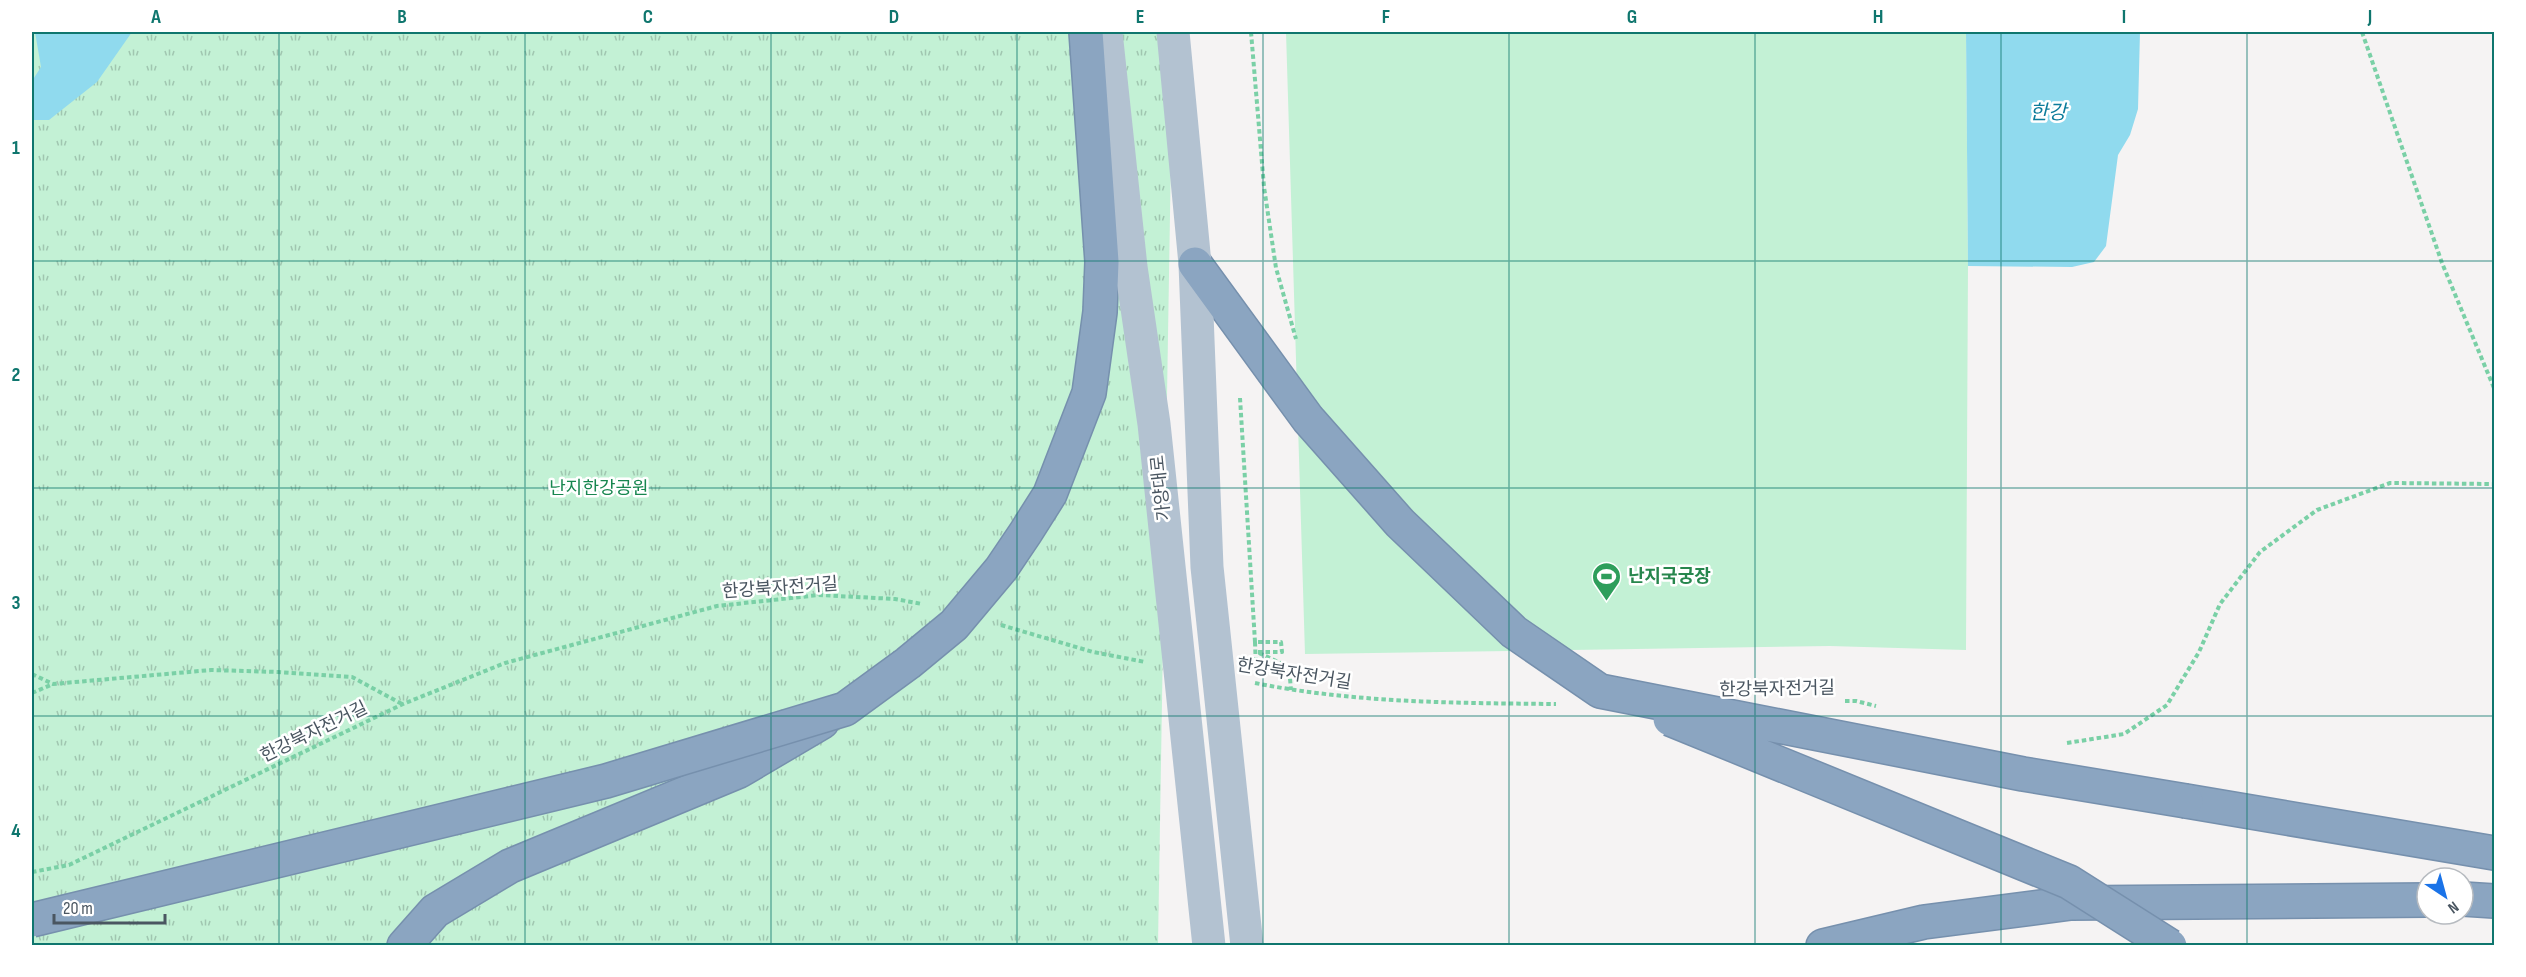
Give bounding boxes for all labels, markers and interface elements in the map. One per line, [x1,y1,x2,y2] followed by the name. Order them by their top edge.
[150,5,161,29] text: A
[397,5,407,29] text: B
[643,5,653,29] text: C
[889,5,899,29] text: D
[1136,5,1144,29] text: E
[1382,5,1390,29] text: F
[1627,5,1637,29] text: G
[1873,5,1883,29] text: H
[2122,5,2126,29] text: I
[2367,5,2372,29] text: J
[2030,101,2069,125] water label: 한강
[12,136,20,160] text: 1
[12,363,20,387] text: 2
[1147,454,1175,522] street label: 가양대로
[549,478,649,499] park label: 난지한강공원
[1591,560,1623,602] sports icon: 난지국궁장
[1628,566,1711,587] place label: 난지국궁장
[721,573,839,603] street label: 한강북자전거길
[12,591,21,615] text: 3
[1235,655,1353,693] street label: 한강북자전거길
[1719,677,1835,701] street label: 한강북자전거길
[257,697,371,767] street label: 한강북자전거길
[11,819,21,843] text: 4
[2415,866,2475,926] north arrow
[54,887,165,925] scale bar
[2444,897,2462,917] text: N
[63,898,93,919] text: 20 m

